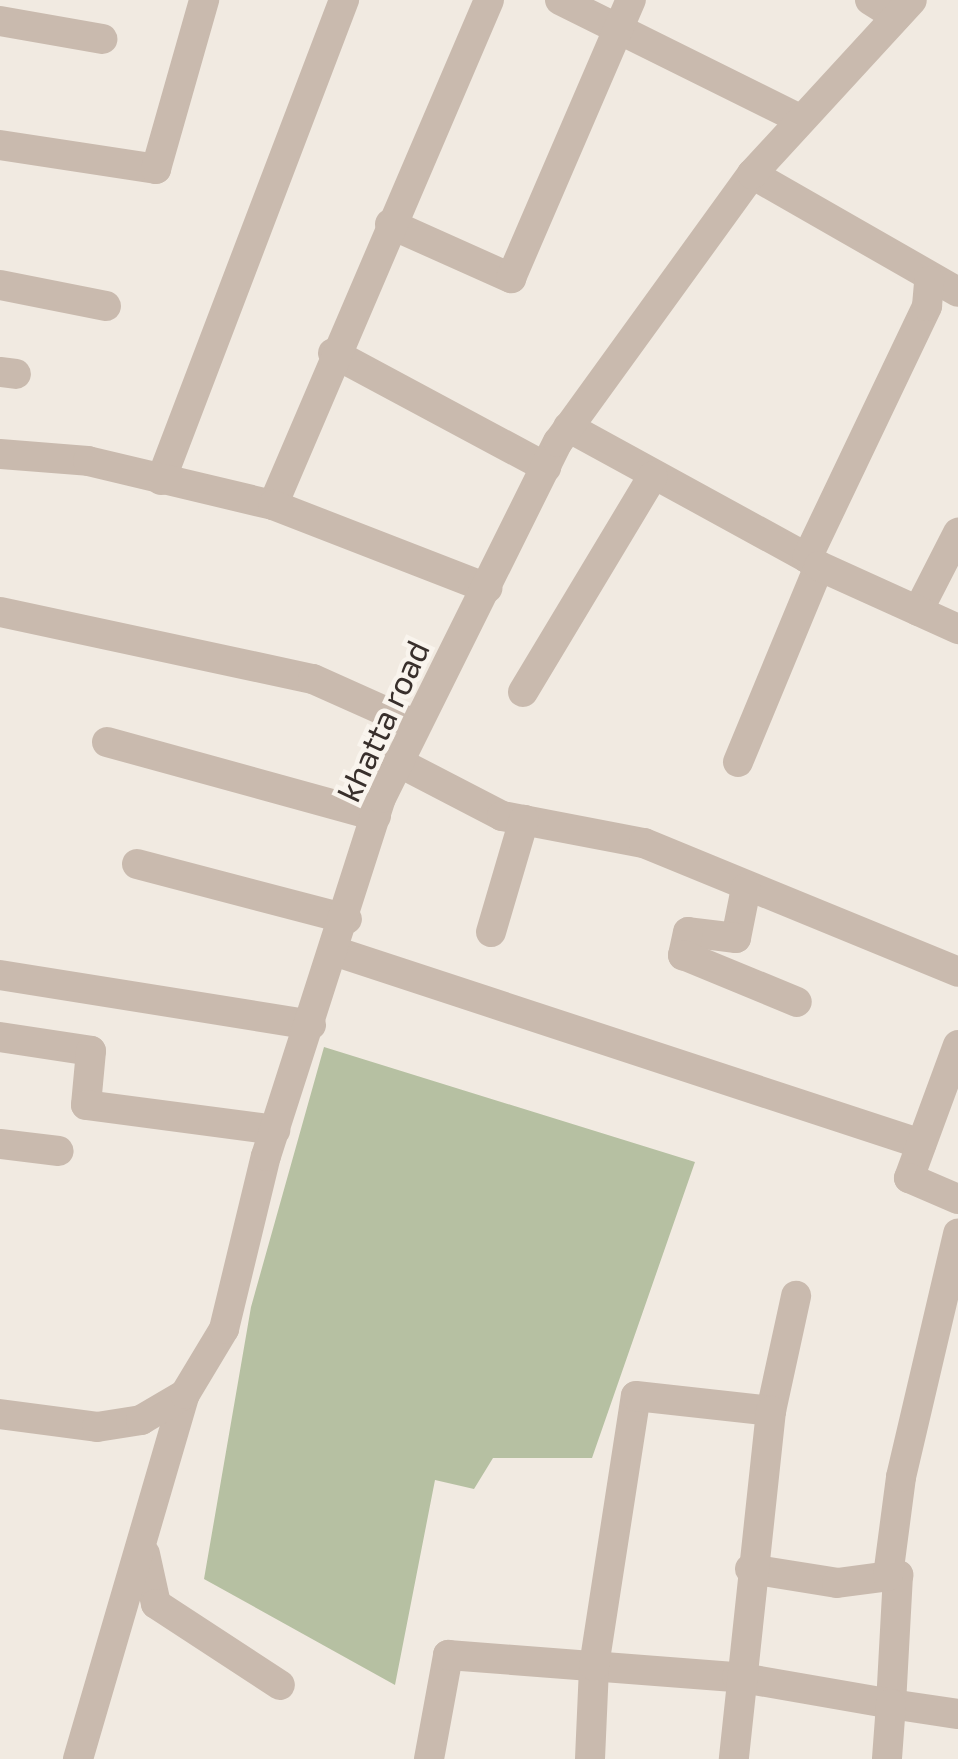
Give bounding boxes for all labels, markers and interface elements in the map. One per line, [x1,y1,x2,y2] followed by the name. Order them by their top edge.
[328,634,438,808] street label: khatta road

